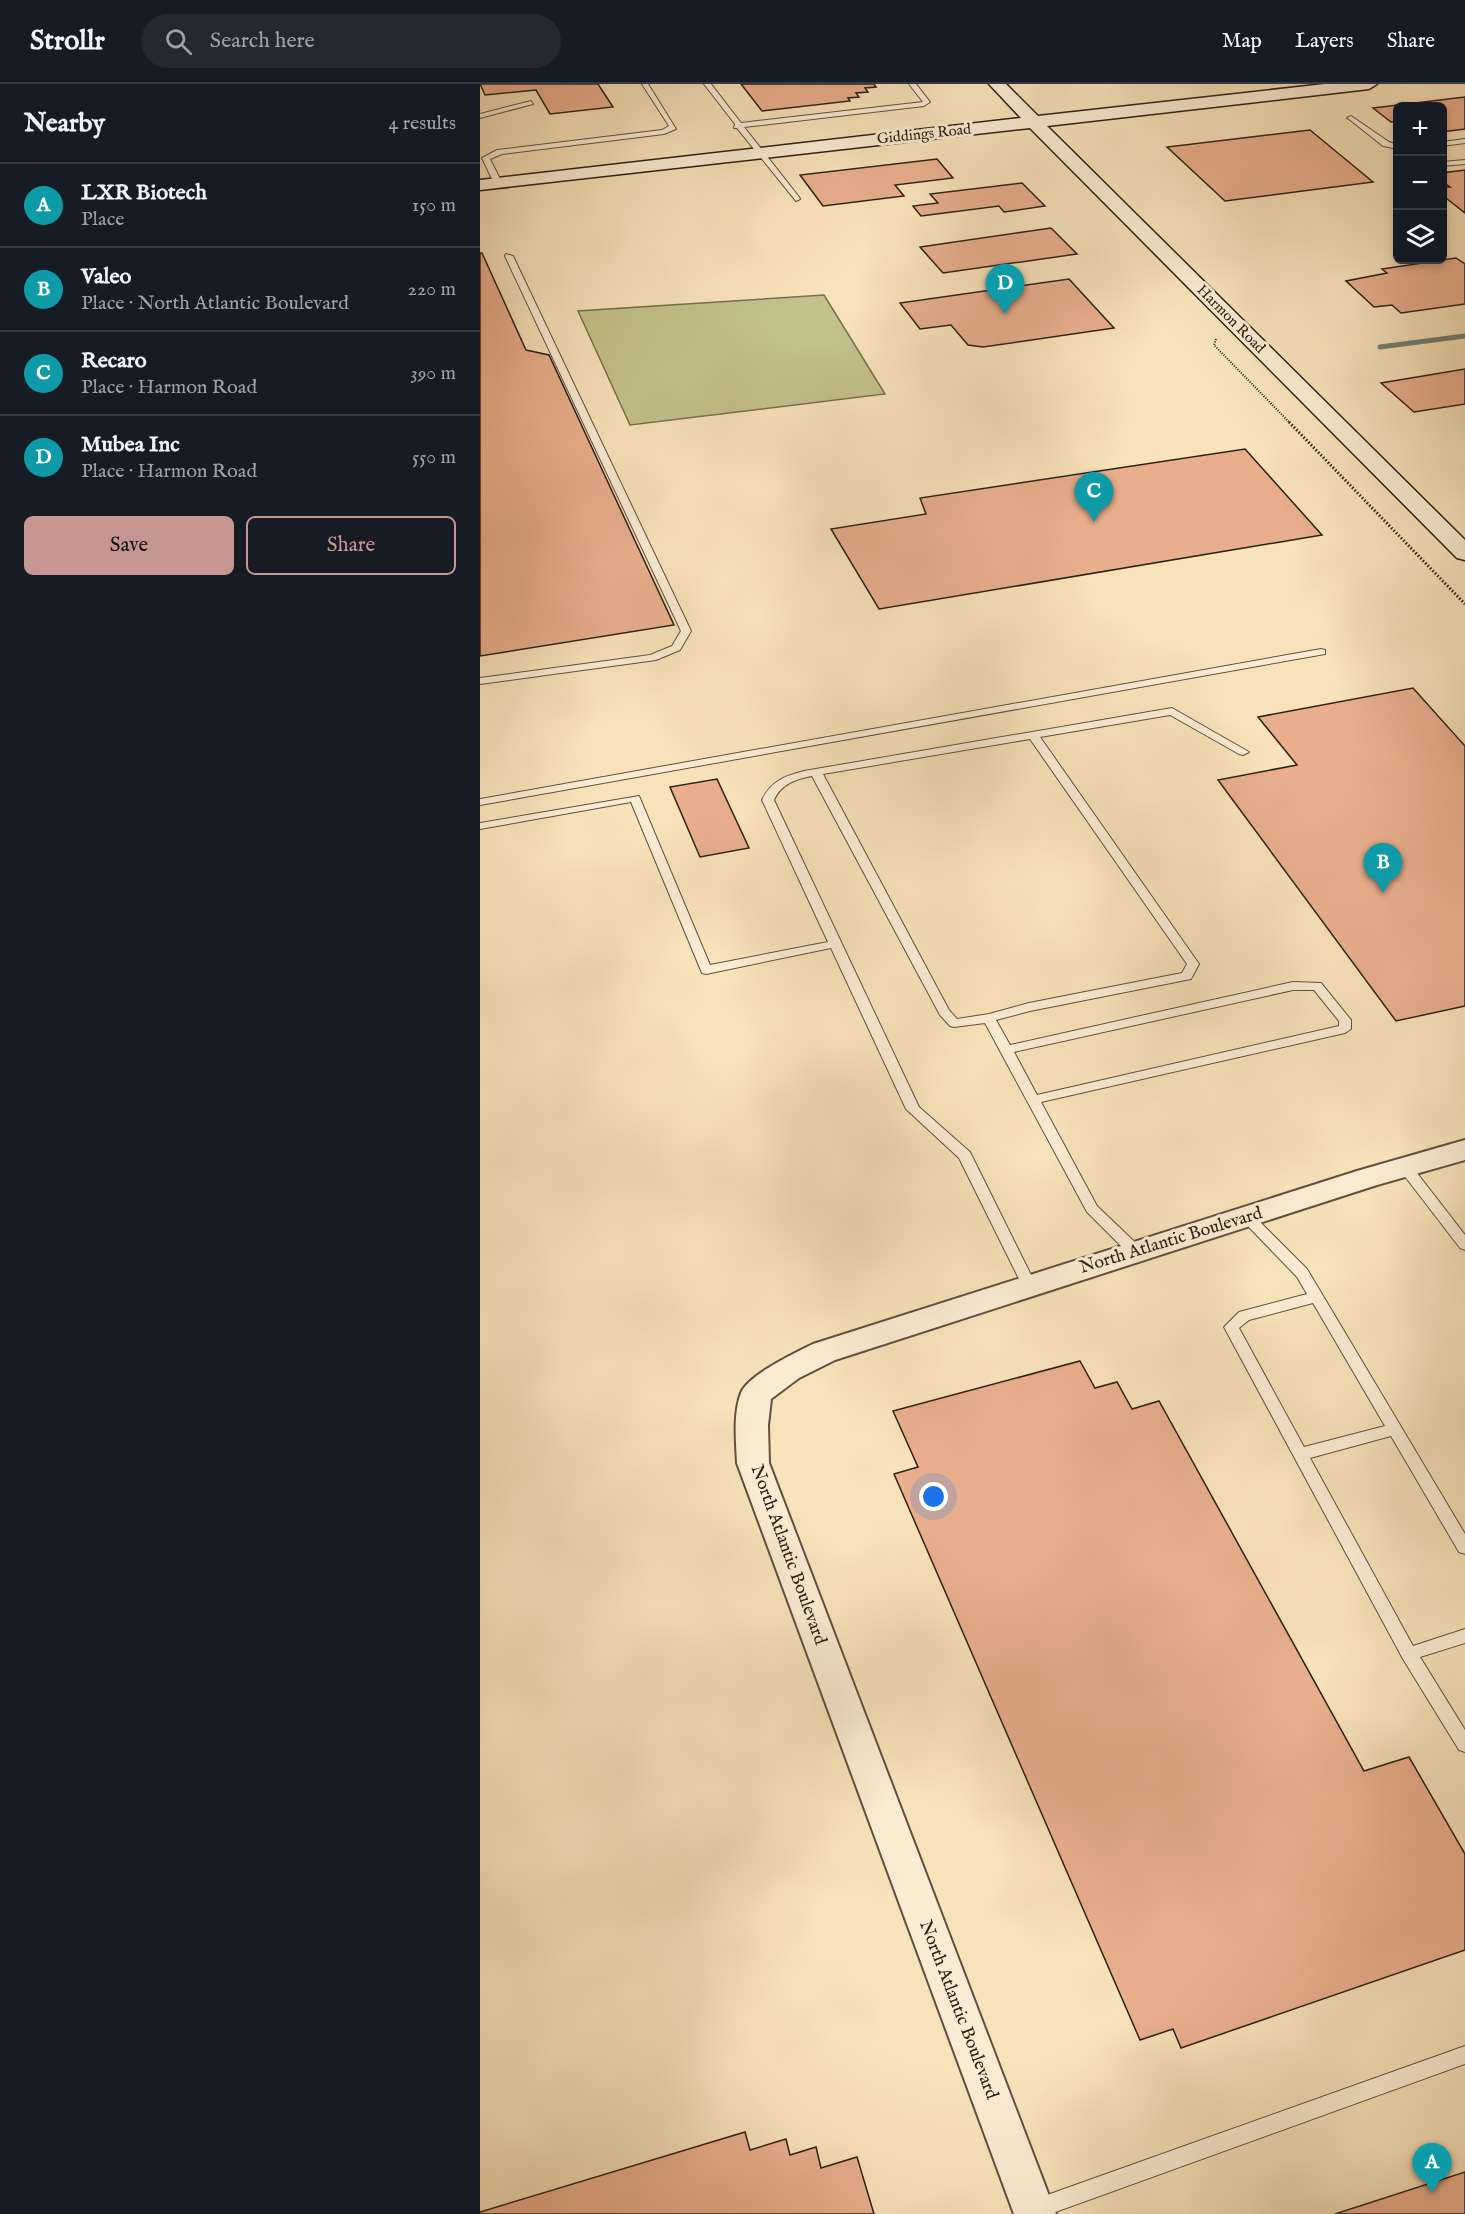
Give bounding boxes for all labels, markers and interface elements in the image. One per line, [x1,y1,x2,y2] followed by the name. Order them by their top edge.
[141,14,561,68] search box
[30,24,105,59] text: Strollr
[162,25,195,58] icon: search
[210,27,315,55] text: Search here
[1222,28,1262,55] text: Map
[1295,28,1354,55] text: Layers
[1387,28,1435,55] text: Share
[1393,102,1447,264] map controls
[1393,102,1447,156] button: +
[24,107,105,140] text: Nearby
[389,111,456,136] text: 4 results
[876,120,973,148] street label: Giddings Road
[1393,156,1447,210] button: −
[81,179,207,207] text: LXR Biotech
[37,193,50,218] text: A
[412,193,456,218] text: 150 m
[81,207,124,232] text: Place
[1393,210,1447,264] button: layers
[81,263,131,291] text: Valeo
[986,264,1024,314] pin: D
[37,277,50,302] text: B
[408,277,456,302] text: 220 m
[1193,281,1270,358] street label: Harmon Road
[81,291,349,316] text: Place · North Atlantic Boulevard
[81,347,147,375] text: Recaro
[36,361,51,386] text: C
[410,361,456,386] text: 390 m
[81,375,257,400] text: Place · Harmon Road
[81,431,180,459] text: Mubea Inc
[35,445,52,470] text: D
[412,445,456,470] text: 550 m
[81,459,257,484] text: Place · Harmon Road
[1074,472,1114,522] pin: C
[24,516,234,575] button: Save
[246,516,456,575] button: Share
[1364,844,1402,893] pin: B
[1077,1202,1266,1280] street label: North Atlantic Boulevard
[745,1462,831,1649] street label: North Atlantic Boulevard
[919,1482,948,1511] your location
[913,1917,1003,2103] street label: North Atlantic Boulevard
[1412,2144,1452,2193] pin: A

